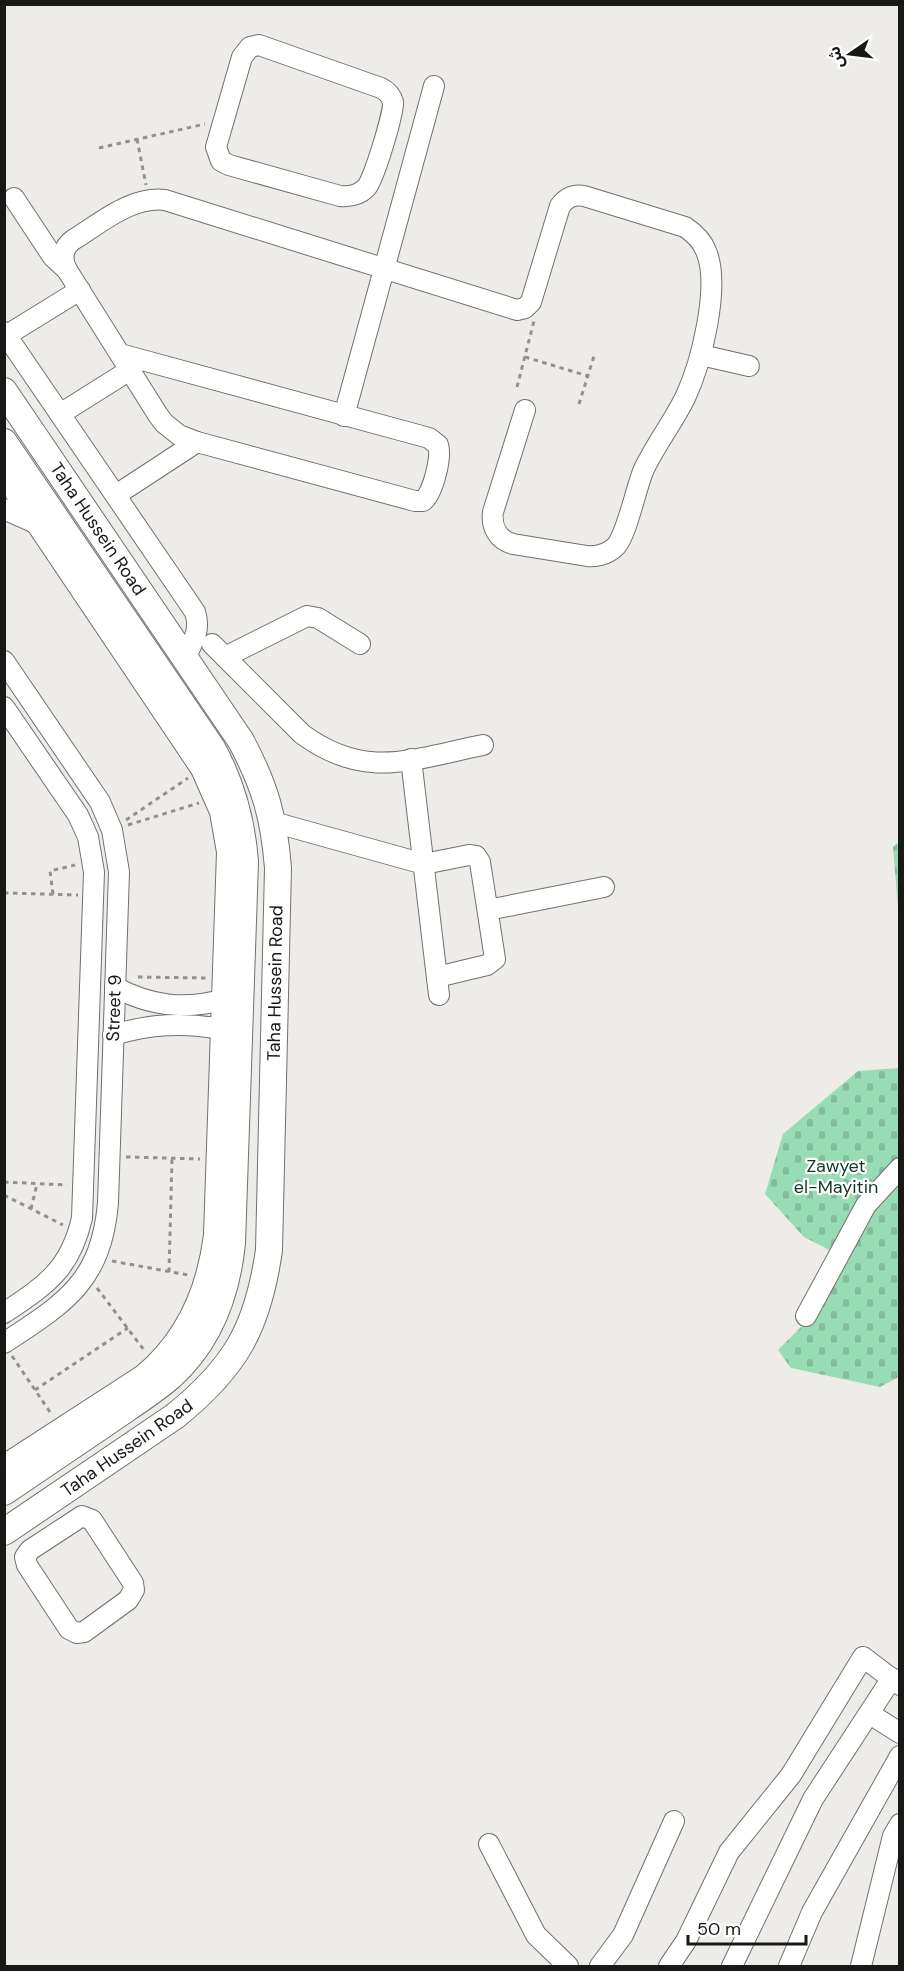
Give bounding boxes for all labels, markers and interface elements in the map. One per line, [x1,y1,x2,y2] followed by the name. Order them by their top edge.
[820,24,880,84] north arrow
[823,44,849,71] text: ش
[45,458,151,600] street label: Taha Hussein Road
[262,905,288,1061] street label: Taha Hussein Road
[101,974,127,1042] street label: Street 9
[794,1154,878,1199] park label: Zawyet el-Mayitin
[56,1394,198,1502] street label: Taha Hussein Road
[688,1908,806,1946] scale bar
[697,1917,741,1941] text: 50 m

